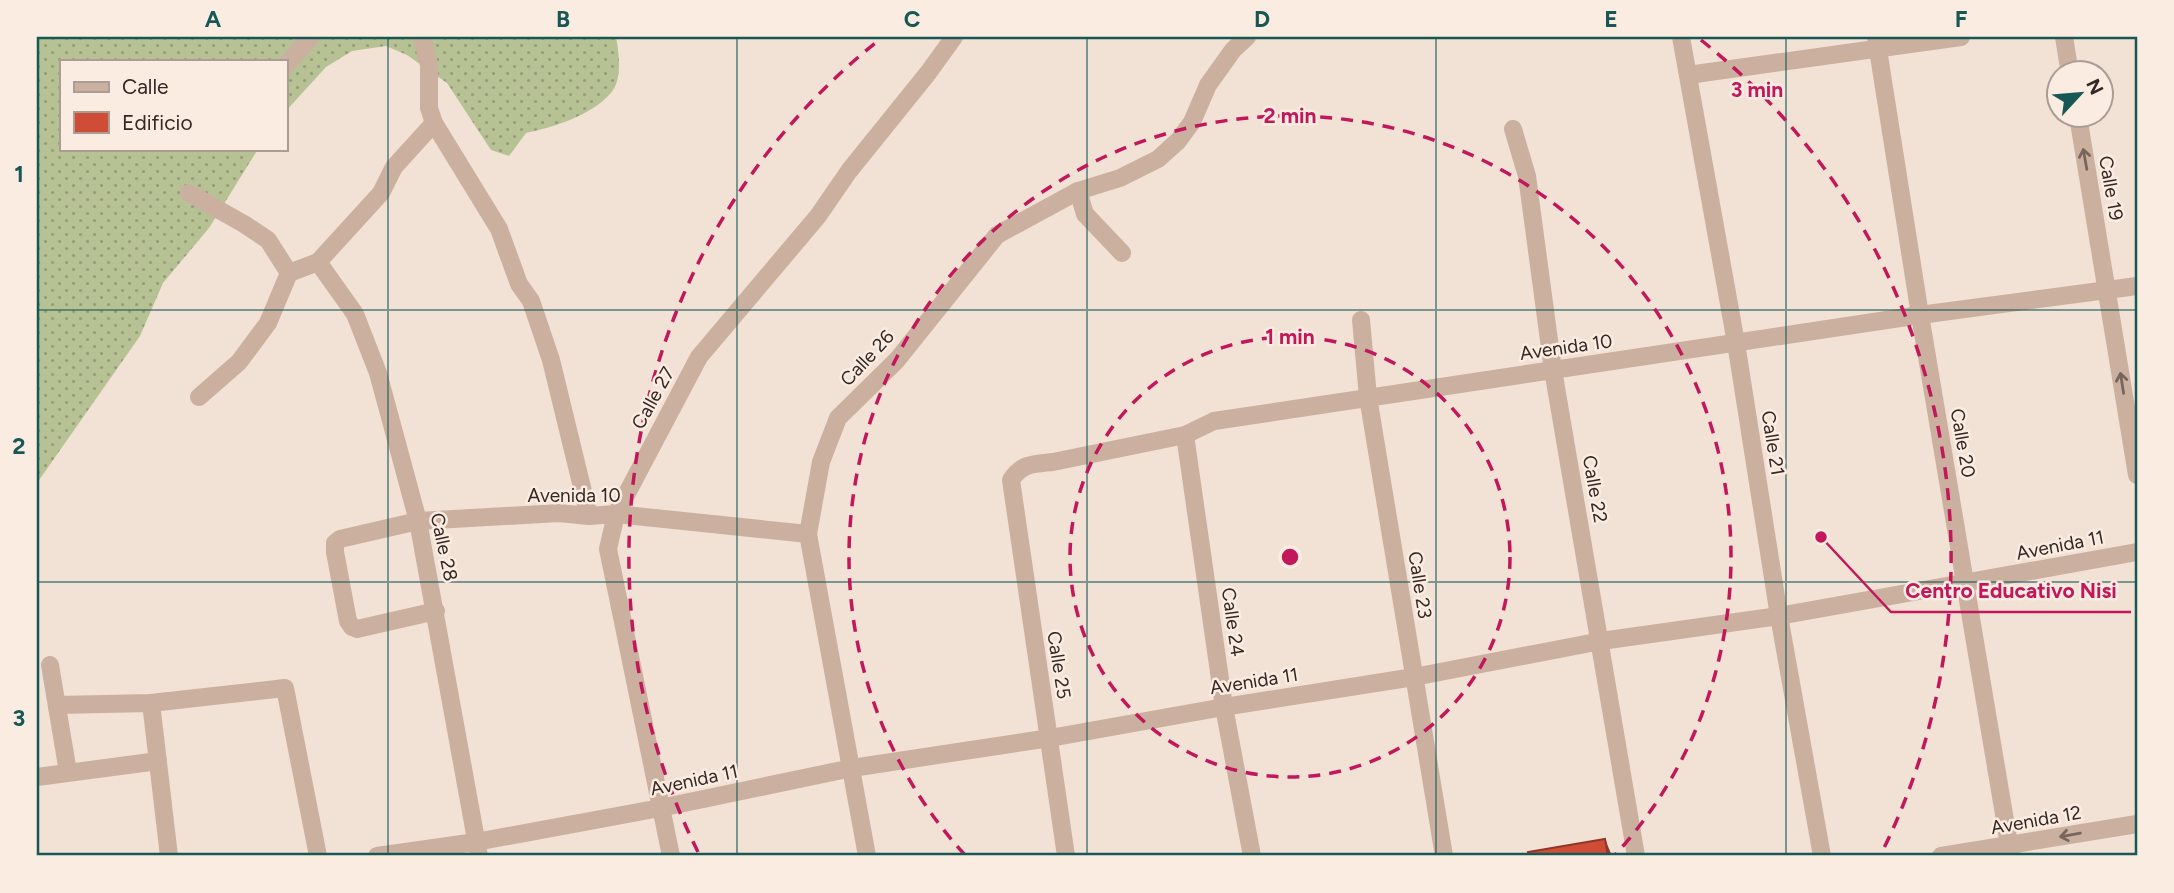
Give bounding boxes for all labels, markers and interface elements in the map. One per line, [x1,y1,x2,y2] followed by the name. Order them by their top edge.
[205,5,222,33] text: A
[556,5,570,33] text: B
[904,5,921,33] text: C
[1254,5,1270,33] text: D
[1604,5,1618,33] text: E
[1955,5,1968,33] text: F
[60,60,287,150] legend
[2044,60,2114,130] north arrow
[122,74,169,99] text: Calle
[2081,75,2108,98] text: N
[1731,77,1783,102] text: 3 min
[1264,103,1316,128] text: 2 min
[122,110,193,135] text: Edificio
[2078,148,2091,171] one-way arrow
[2094,154,2128,222] street label: Calle 19
[14,160,24,188] text: 1
[1265,324,1315,349] text: 1 min
[835,325,899,391] street label: Calle 26
[1518,329,1614,365] street label: Avenida 10
[627,363,679,433] street label: Calle 27
[2115,372,2128,395] one-way arrow
[1946,407,1980,479] street label: Calle 20
[1757,409,1789,477] street label: Calle 21
[12,432,26,460] text: 2
[1578,453,1612,525] street label: Calle 22
[527,484,621,507] street label: Avenida 10
[426,511,462,583] street label: Calle 28
[2014,525,2106,565] street label: Avenida 11
[1278,545,1302,569] centre of rings
[1403,550,1437,620] street label: Calle 23
[1891,570,2131,612] callout: Centro Educativo Nisi
[1905,578,2117,603] text: Centro Educativo Nisi
[1217,586,1249,658] street label: Calle 24
[1042,629,1076,701] street label: Calle 25
[1208,663,1300,699] street label: Avenida 11
[13,704,25,732] text: 3
[648,760,740,800] street label: Avenida 11
[1989,801,2083,839] street label: Avenida 12
[2059,829,2082,843] one-way arrow

